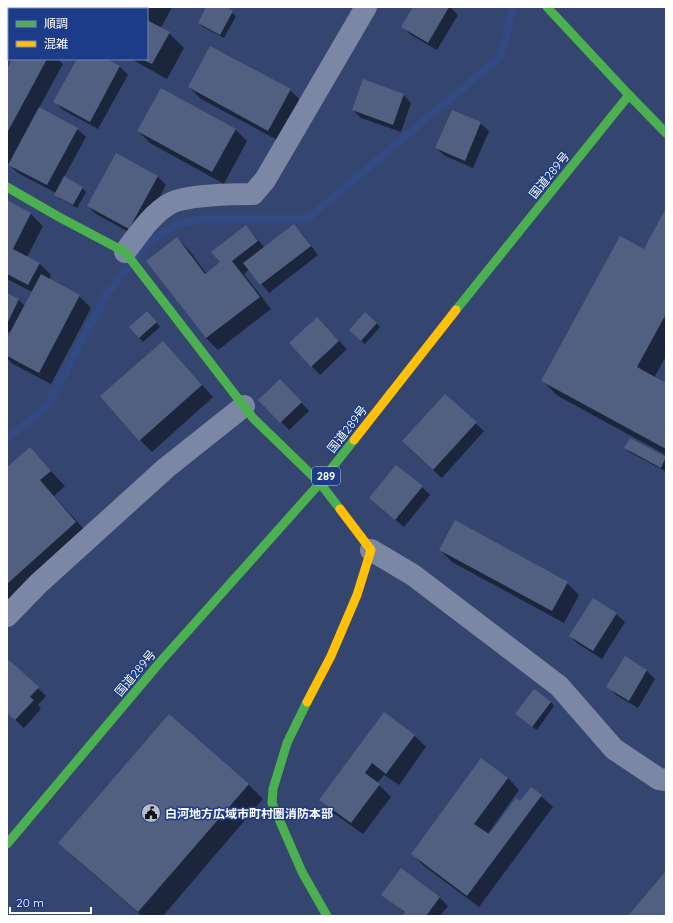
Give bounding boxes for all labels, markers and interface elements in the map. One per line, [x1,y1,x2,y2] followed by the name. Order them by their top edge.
[8,8,148,60] legend
[44,16,68,31] text: 順調
[44,36,68,51] text: 混雑
[526,149,572,201] street label: 国道289号
[324,402,370,456] street label: 国道289号
[312,467,340,485] road number: 289
[111,647,159,699] street label: 国道289号
[140,802,162,824] public building icon: 白河地方広域市町村圏消防本部
[165,806,333,821] place label: 白河地方広域市町村圏消防本部
[10,889,91,915] scale bar
[16,895,44,910] text: 20 m

